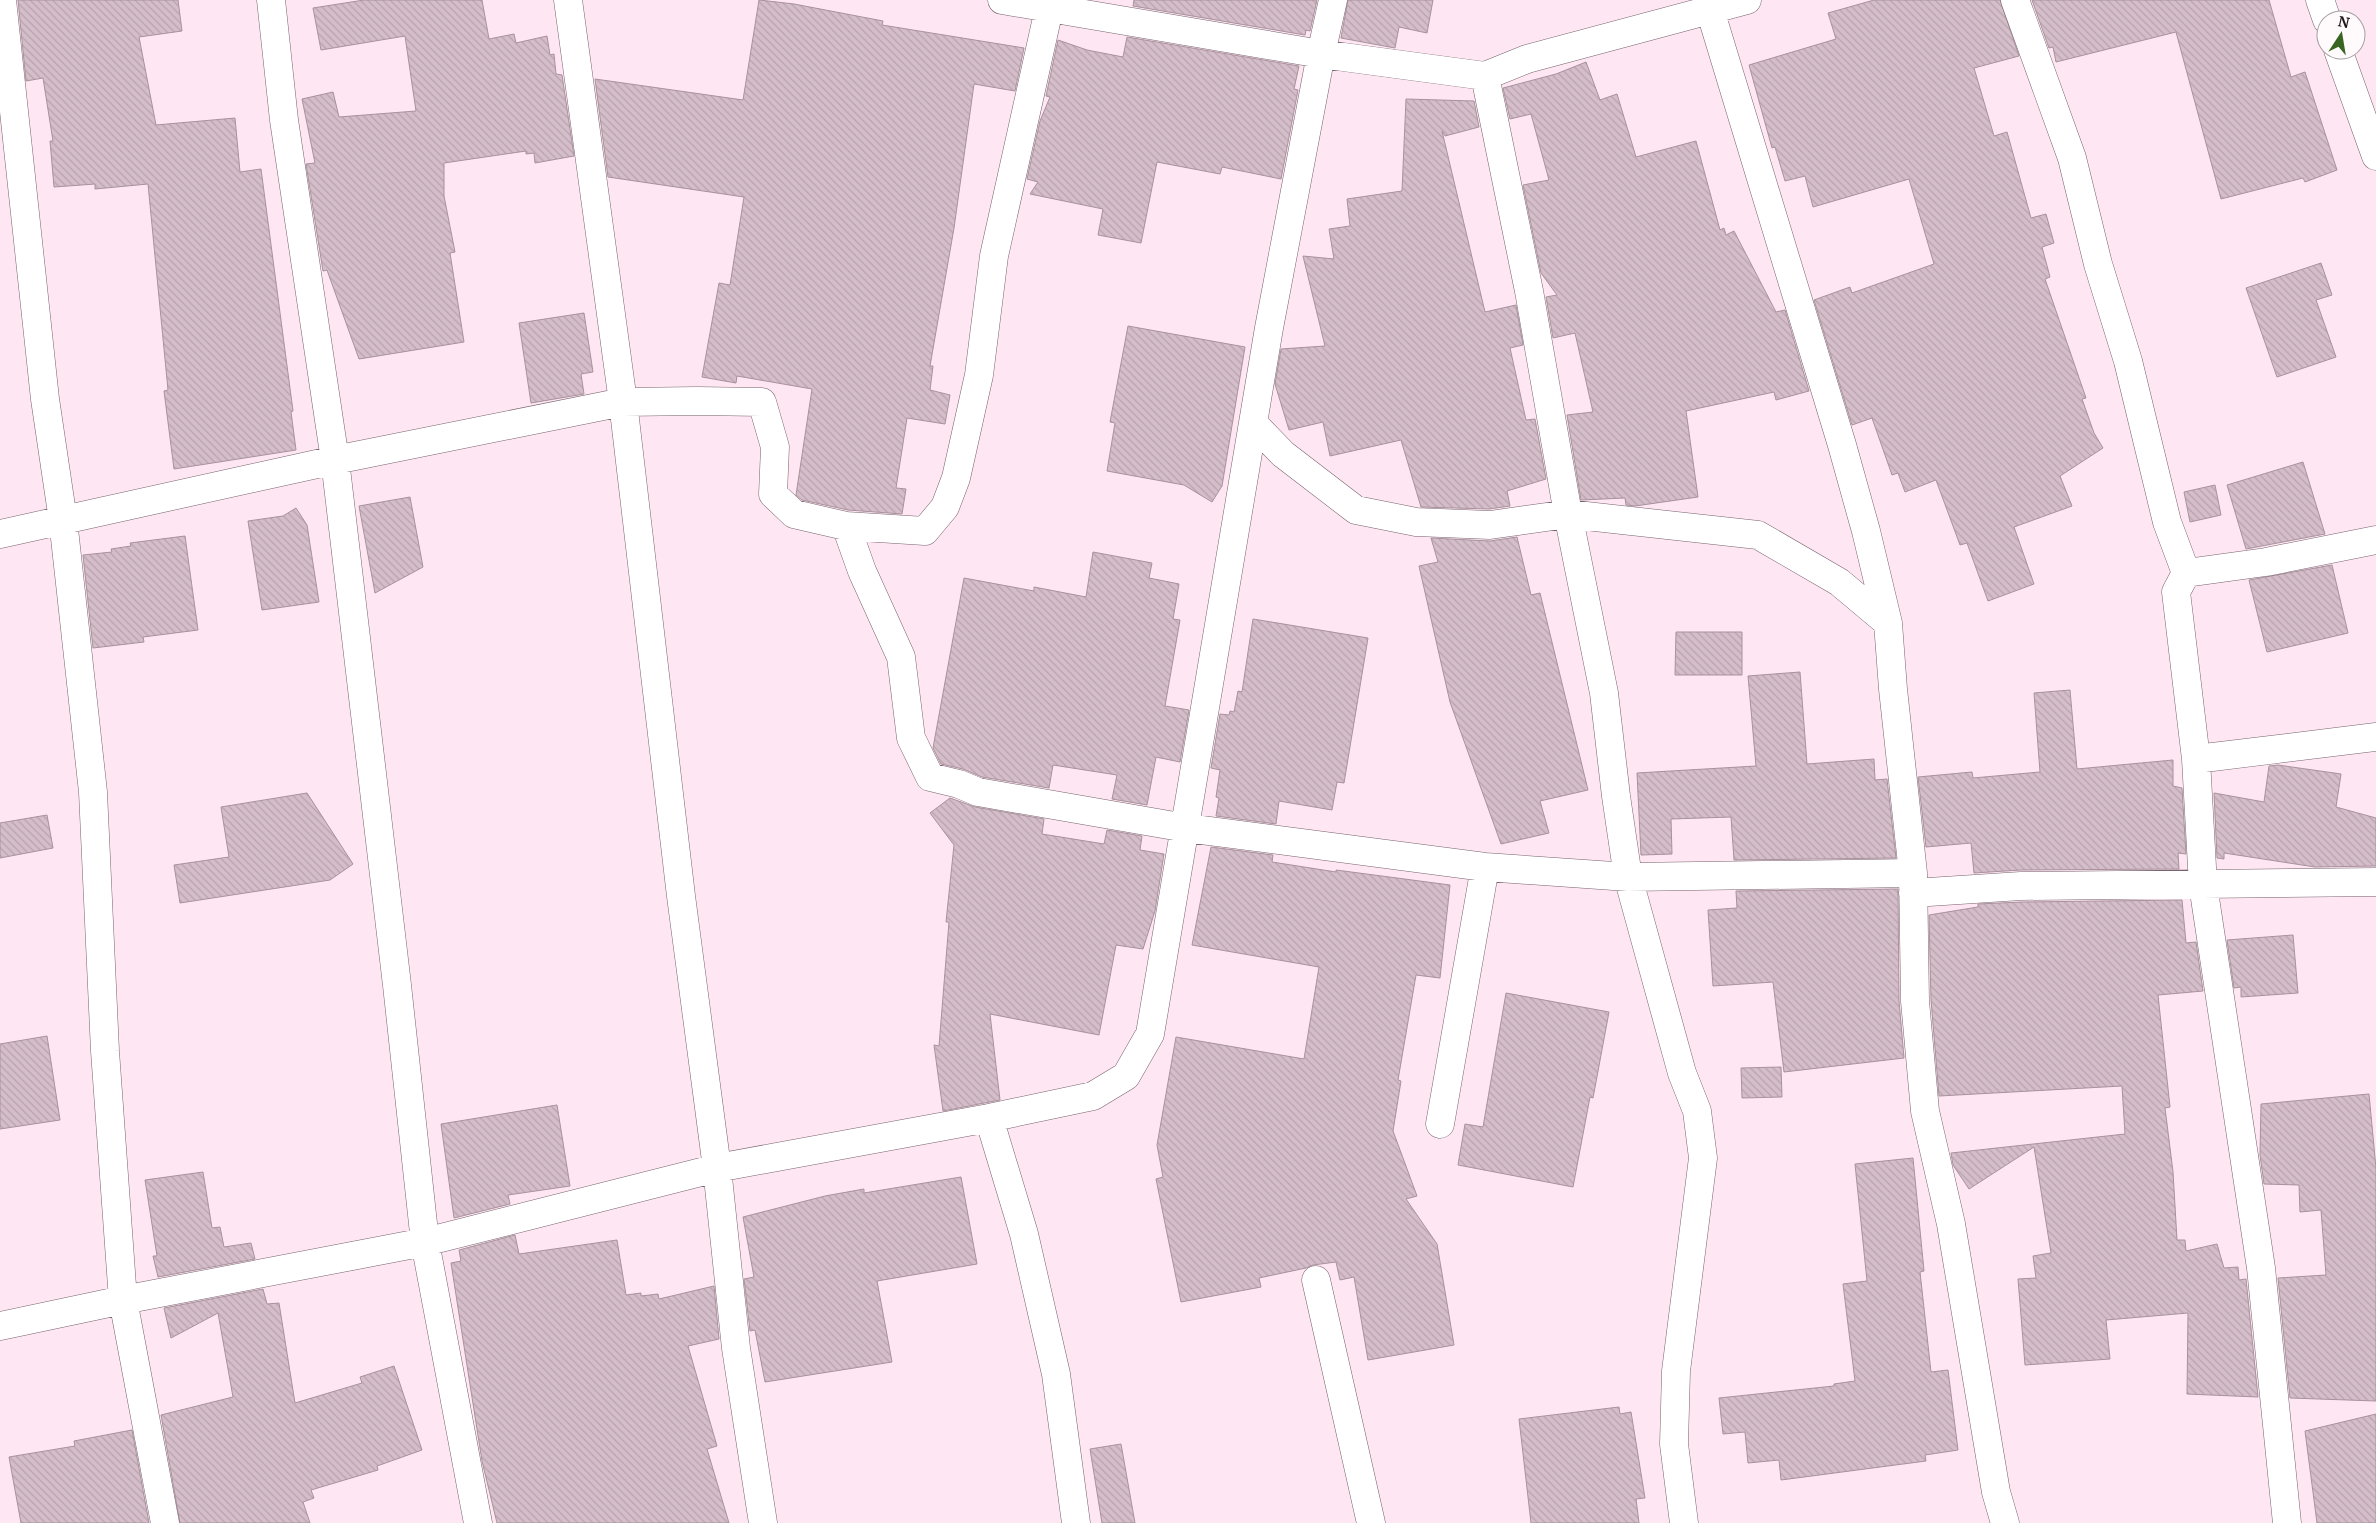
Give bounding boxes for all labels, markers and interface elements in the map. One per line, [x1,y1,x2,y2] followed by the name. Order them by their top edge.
[2316,10,2366,60] north arrow
[2336,12,2351,32] text: N

